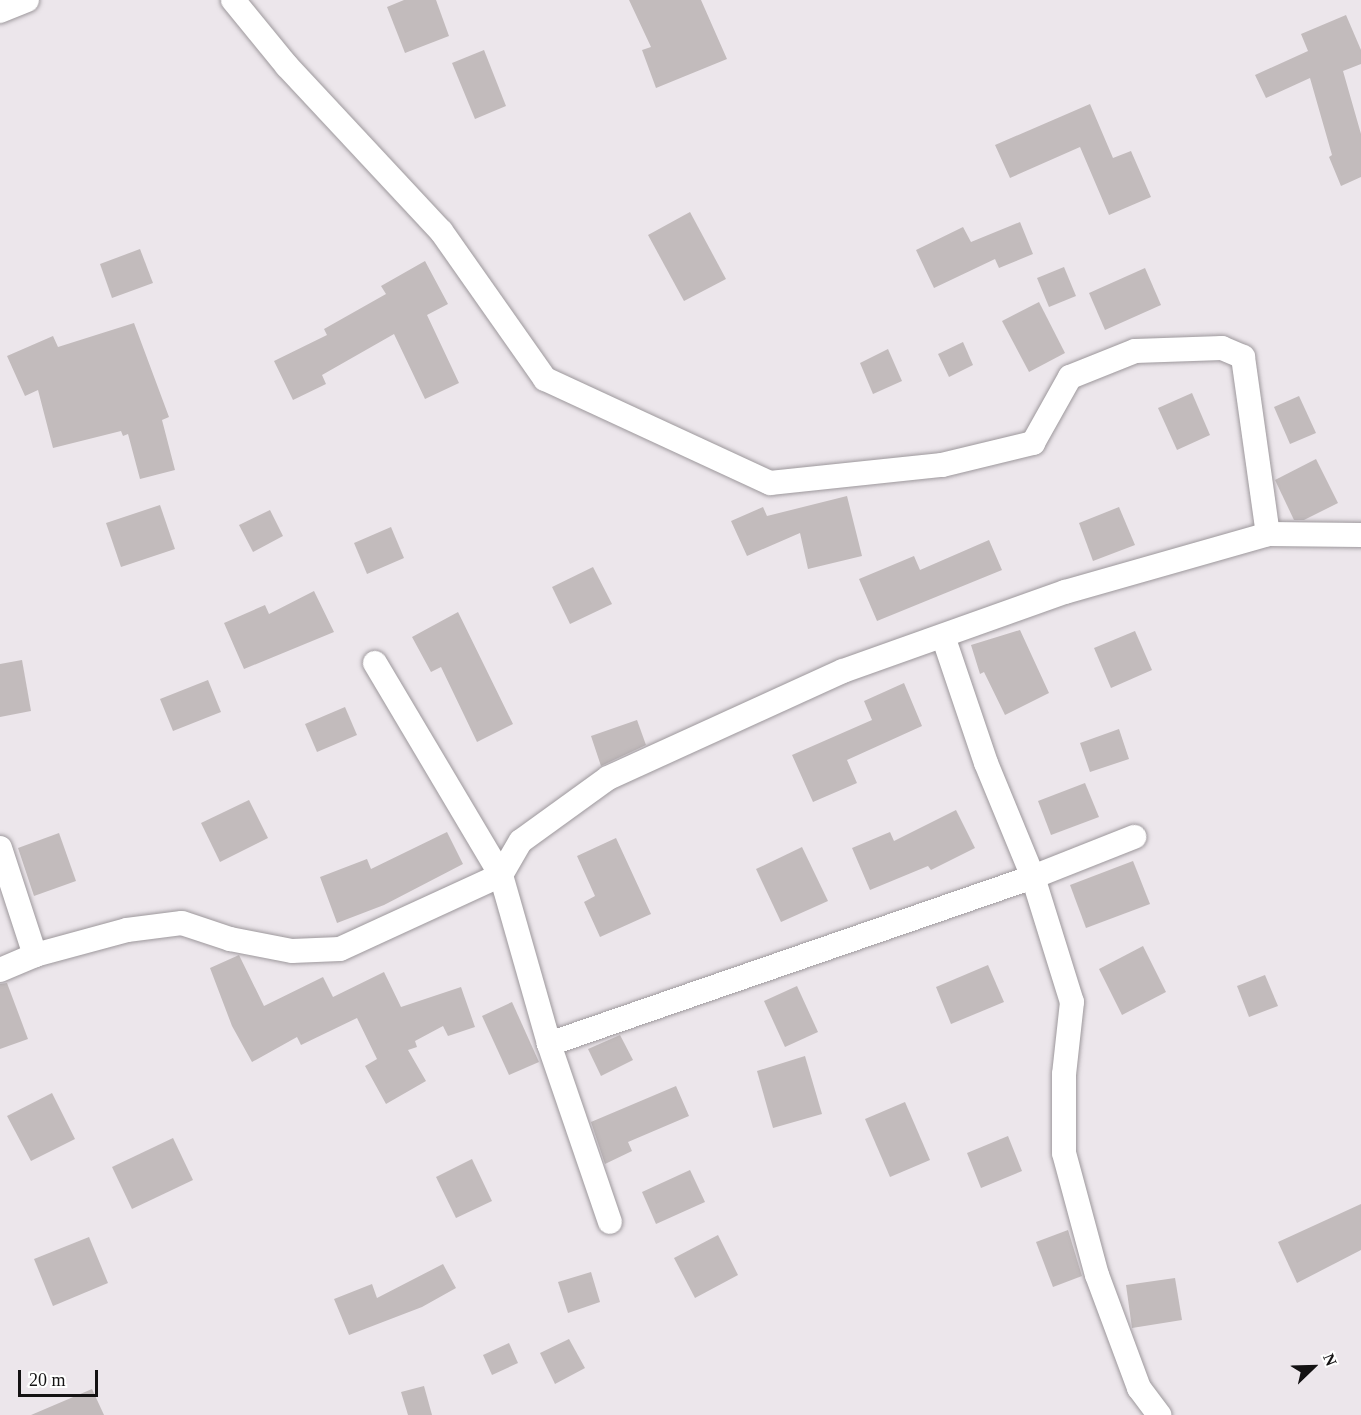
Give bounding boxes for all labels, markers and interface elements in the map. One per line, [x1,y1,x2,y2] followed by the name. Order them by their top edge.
[1283,1337,1343,1397] north arrow
[1320,1351,1340,1368] text: N
[21,1358,100,1396] scale bar
[29,1370,66,1390] text: 20 m

